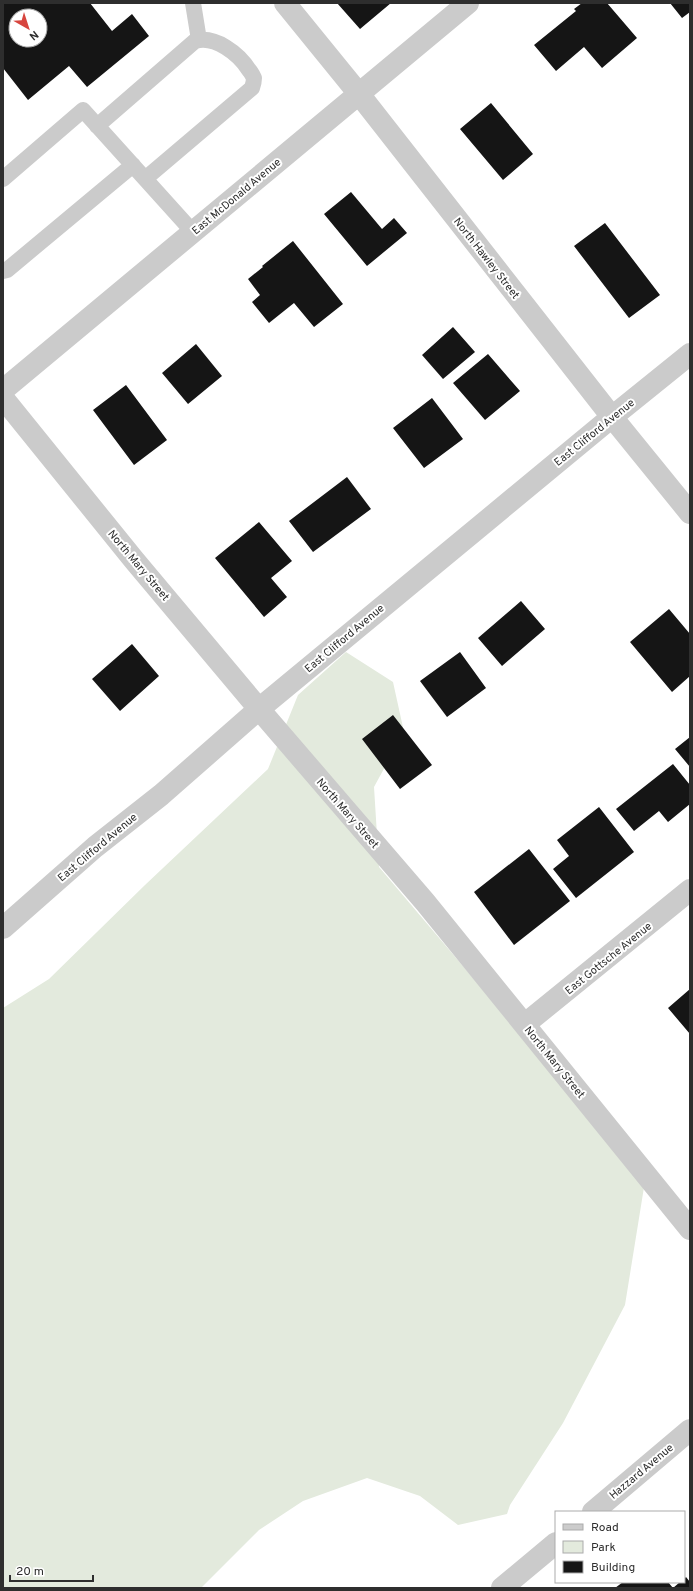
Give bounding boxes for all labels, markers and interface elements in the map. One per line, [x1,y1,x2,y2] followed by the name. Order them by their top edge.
[8,8,48,48] north arrow
[26,27,41,43] text: N
[189,155,284,238] street label: East McDonald Avenue
[450,215,522,302] street label: North Hawley Street
[552,396,638,470] street label: East Clifford Avenue
[104,527,172,604] street label: North Mary Street
[302,601,387,676] street label: East Clifford Avenue
[313,776,382,852] street label: North Mary Street
[55,810,140,885] street label: East Clifford Avenue
[562,919,655,998] street label: East Gottsche Avenue
[521,1024,588,1101] street label: North Mary Street
[607,1441,677,1503] street label: Hazzard Avenue
[555,1511,685,1583] legend
[591,1520,619,1536] text: Road
[591,1540,616,1556] text: Park
[10,1557,93,1583] scale bar
[591,1560,635,1576] text: Building
[16,1564,44,1580] text: 20 m

